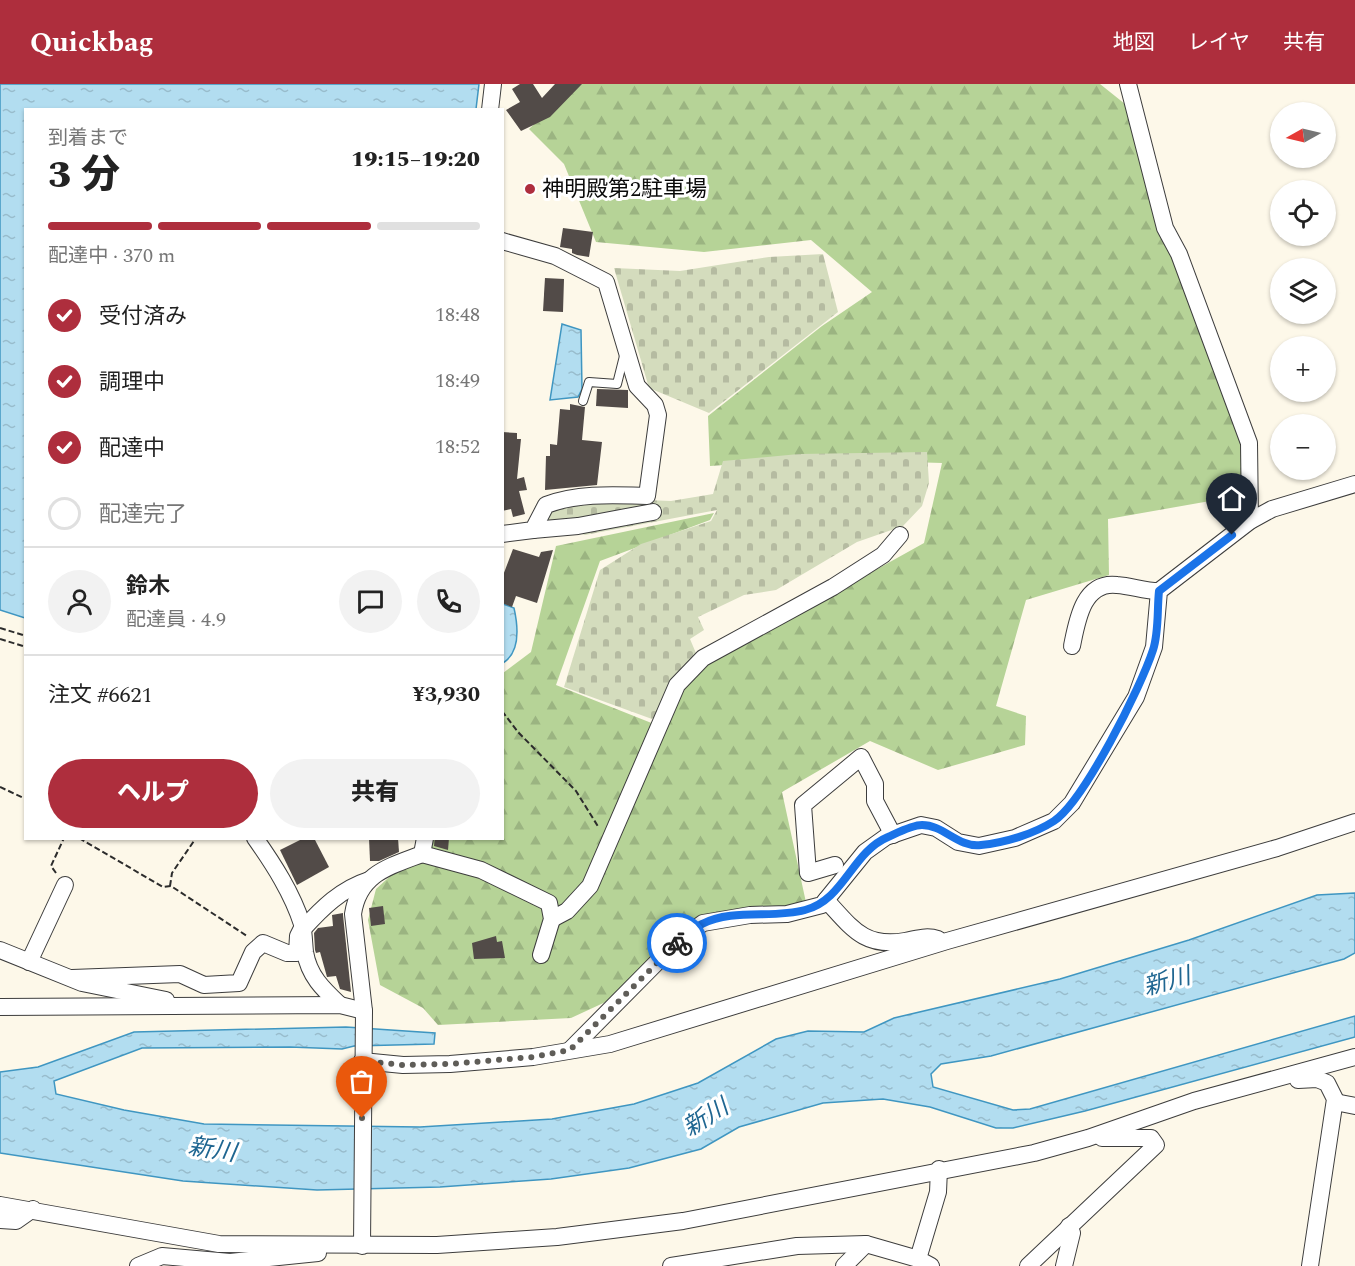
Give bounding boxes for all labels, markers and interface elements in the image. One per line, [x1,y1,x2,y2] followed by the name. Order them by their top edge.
[30,21,154,64] text: Quickbag
[1113,27,1155,59] text: 地図
[1188,27,1250,59] text: レイヤ
[1283,27,1325,59] text: 共有
[1270,102,1336,168] north arrow
[1270,102,1336,480] map controls
[48,123,128,153] text: 到着まで
[351,143,480,176] text: 19:15–19:20
[48,146,120,205] text: 3 分
[542,173,707,206] place label: 神明殿第2駐車場
[1270,180,1336,246] button: locate
[523,182,537,196] marker: 神明殿第2駐車場
[48,241,175,271] text: 配達中 · 370 m
[1270,258,1336,324] button: layers
[48,299,81,332] icon: check
[99,300,187,333] text: 受付済み
[435,300,480,330] text: 18:48
[1270,336,1336,402] button: +
[48,365,81,398] icon: check
[99,366,165,399] text: 調理中
[435,366,480,396] text: 18:49
[1270,414,1336,480] button: −
[48,431,81,464] icon: check
[99,432,165,465] text: 配達中
[435,432,480,462] text: 18:52
[1206,473,1257,535] pin
[1215,482,1248,515] icon: home
[99,498,187,531] text: 配達完了
[48,570,111,633] button: person
[126,570,170,603] text: 鈴木
[339,570,402,633] button: chat
[417,570,480,633] button: phone
[126,605,226,635] text: 配達員 · 4.9
[412,678,480,711] text: ¥3,930
[48,679,153,712] text: 注文 #6621
[48,759,258,828] button: ヘルプ
[270,759,480,828] button: 共有
[647,913,707,973] courier
[661,927,694,960] icon: bike
[1139,958,1198,1006] water label: 新川
[336,1056,387,1118] pin
[345,1065,378,1098] icon: bag
[676,1088,738,1146] water label: 新川
[185,1128,241,1172] water label: 新川

